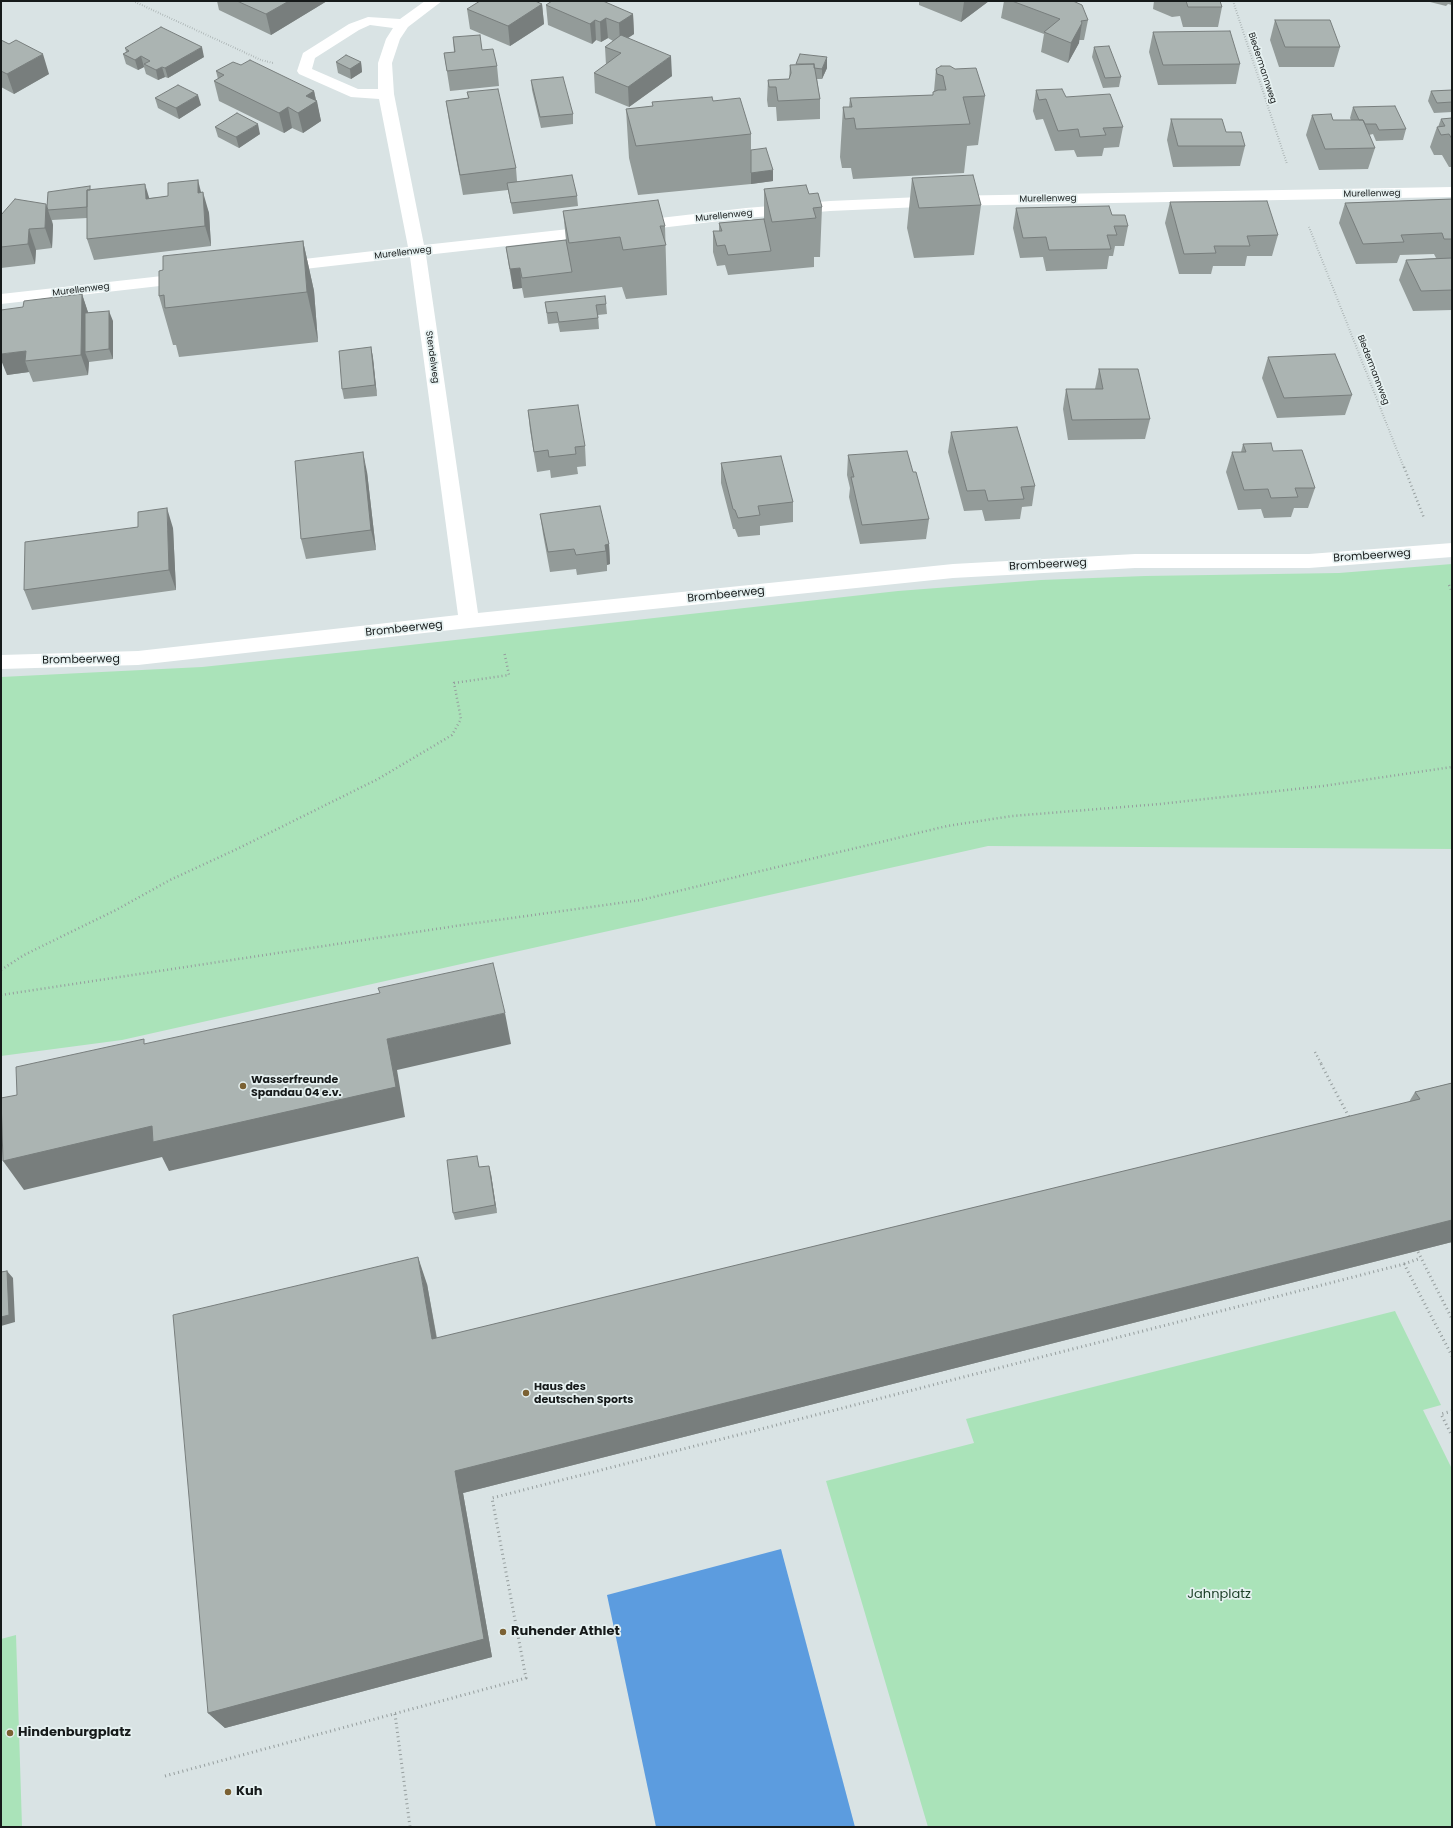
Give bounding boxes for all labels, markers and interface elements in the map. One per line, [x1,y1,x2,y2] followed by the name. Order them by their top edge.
[1245,31,1279,105] street label: Biedermannweg
[1343,188,1401,200] street label: Murellenweg
[1019,193,1077,205] street label: Murellenweg
[695,208,753,224] street label: Murellenweg
[374,244,432,262] street label: Murellenweg
[52,281,110,299] street label: Murellenweg
[423,330,441,384] street label: Stendelweg
[1355,333,1391,407] street label: Biedermannweg
[1333,547,1411,565] street label: Brombeerweg
[1009,556,1087,574] street label: Brombeerweg
[687,584,765,606] street label: Brombeerweg
[365,618,443,640] street label: Brombeerweg
[42,653,120,667] street label: Brombeerweg
[251,1073,342,1099] place label: Wasserfreunde Spandau 04 e.v.
[238,1081,248,1091] marker: Wasserfreunde Spandau 04 e.v.
[534,1380,633,1406] place label: Haus des deutschen Sports
[521,1388,531,1398] marker: Haus des deutschen Sports
[1187,1587,1251,1603] park label: Jahnplatz
[511,1624,620,1640] place label: Ruhender Athlet
[498,1627,508,1637] marker: Ruhender Athlet
[18,1725,131,1741] place label: Hindenburgplatz
[5,1728,15,1738] marker: Hindenburgplatz
[236,1784,263,1800] place label: Kuh
[223,1787,233,1797] marker: Kuh

